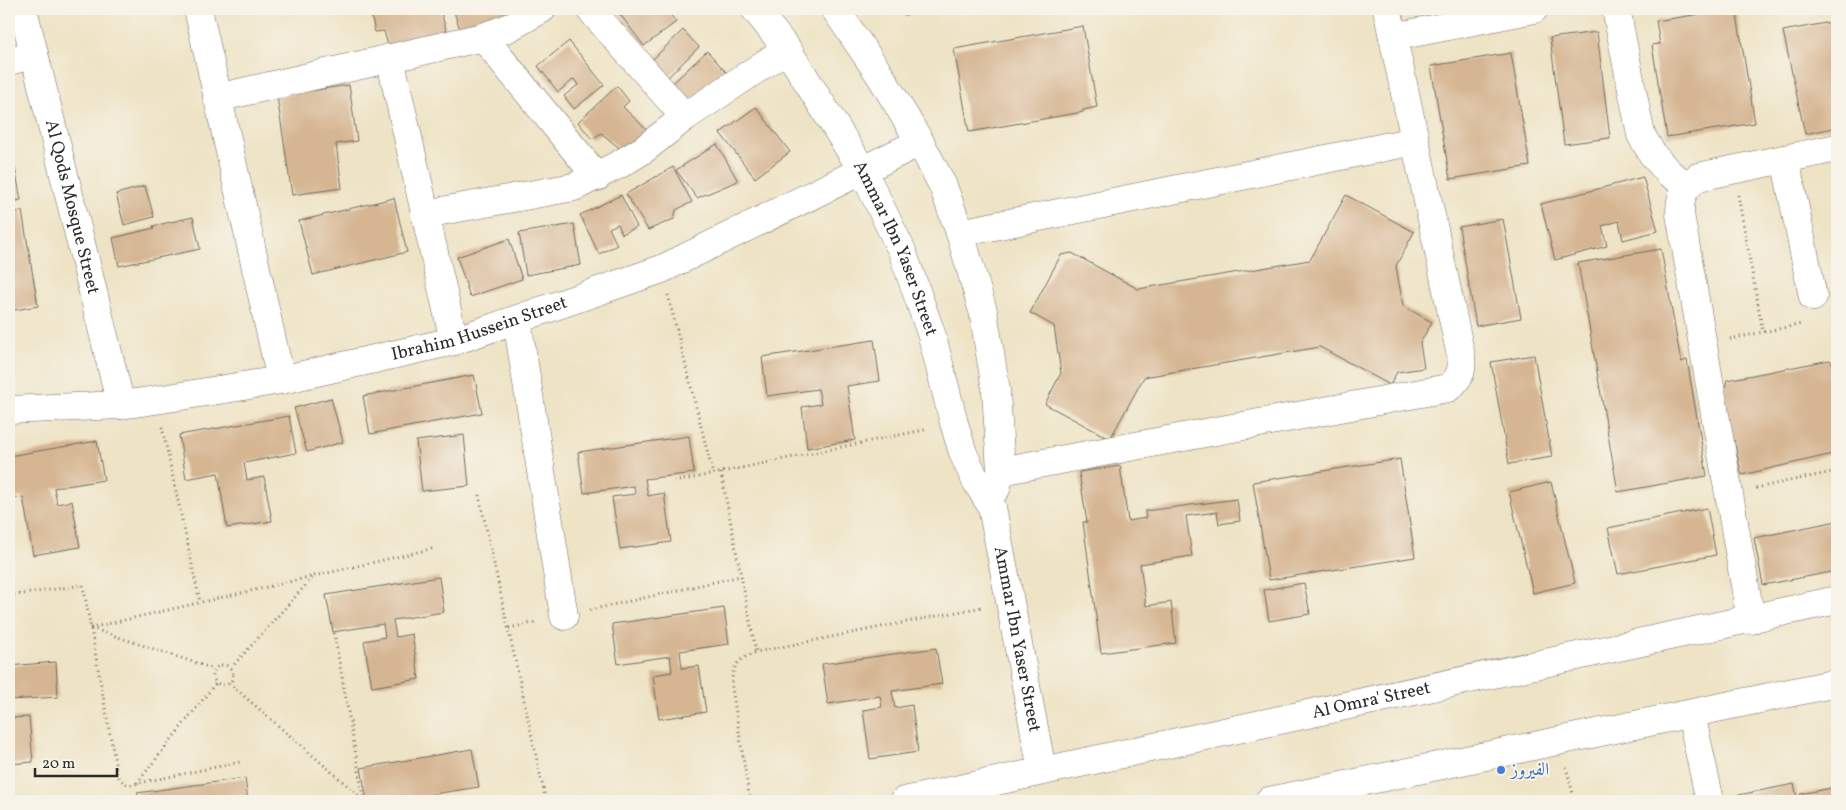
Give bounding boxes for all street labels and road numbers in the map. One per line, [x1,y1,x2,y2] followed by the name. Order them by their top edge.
[38,117,106,297] street label: Al Qods Mosque Street
[847,156,944,339] street label: Ammar Ibn Yaser Street
[389,290,571,367] street label: Ibrahim Hussein Street
[987,544,1047,734] street label: Ammar Ibn Yaser Street
[1310,675,1433,725] street label: Al Omra' Street

